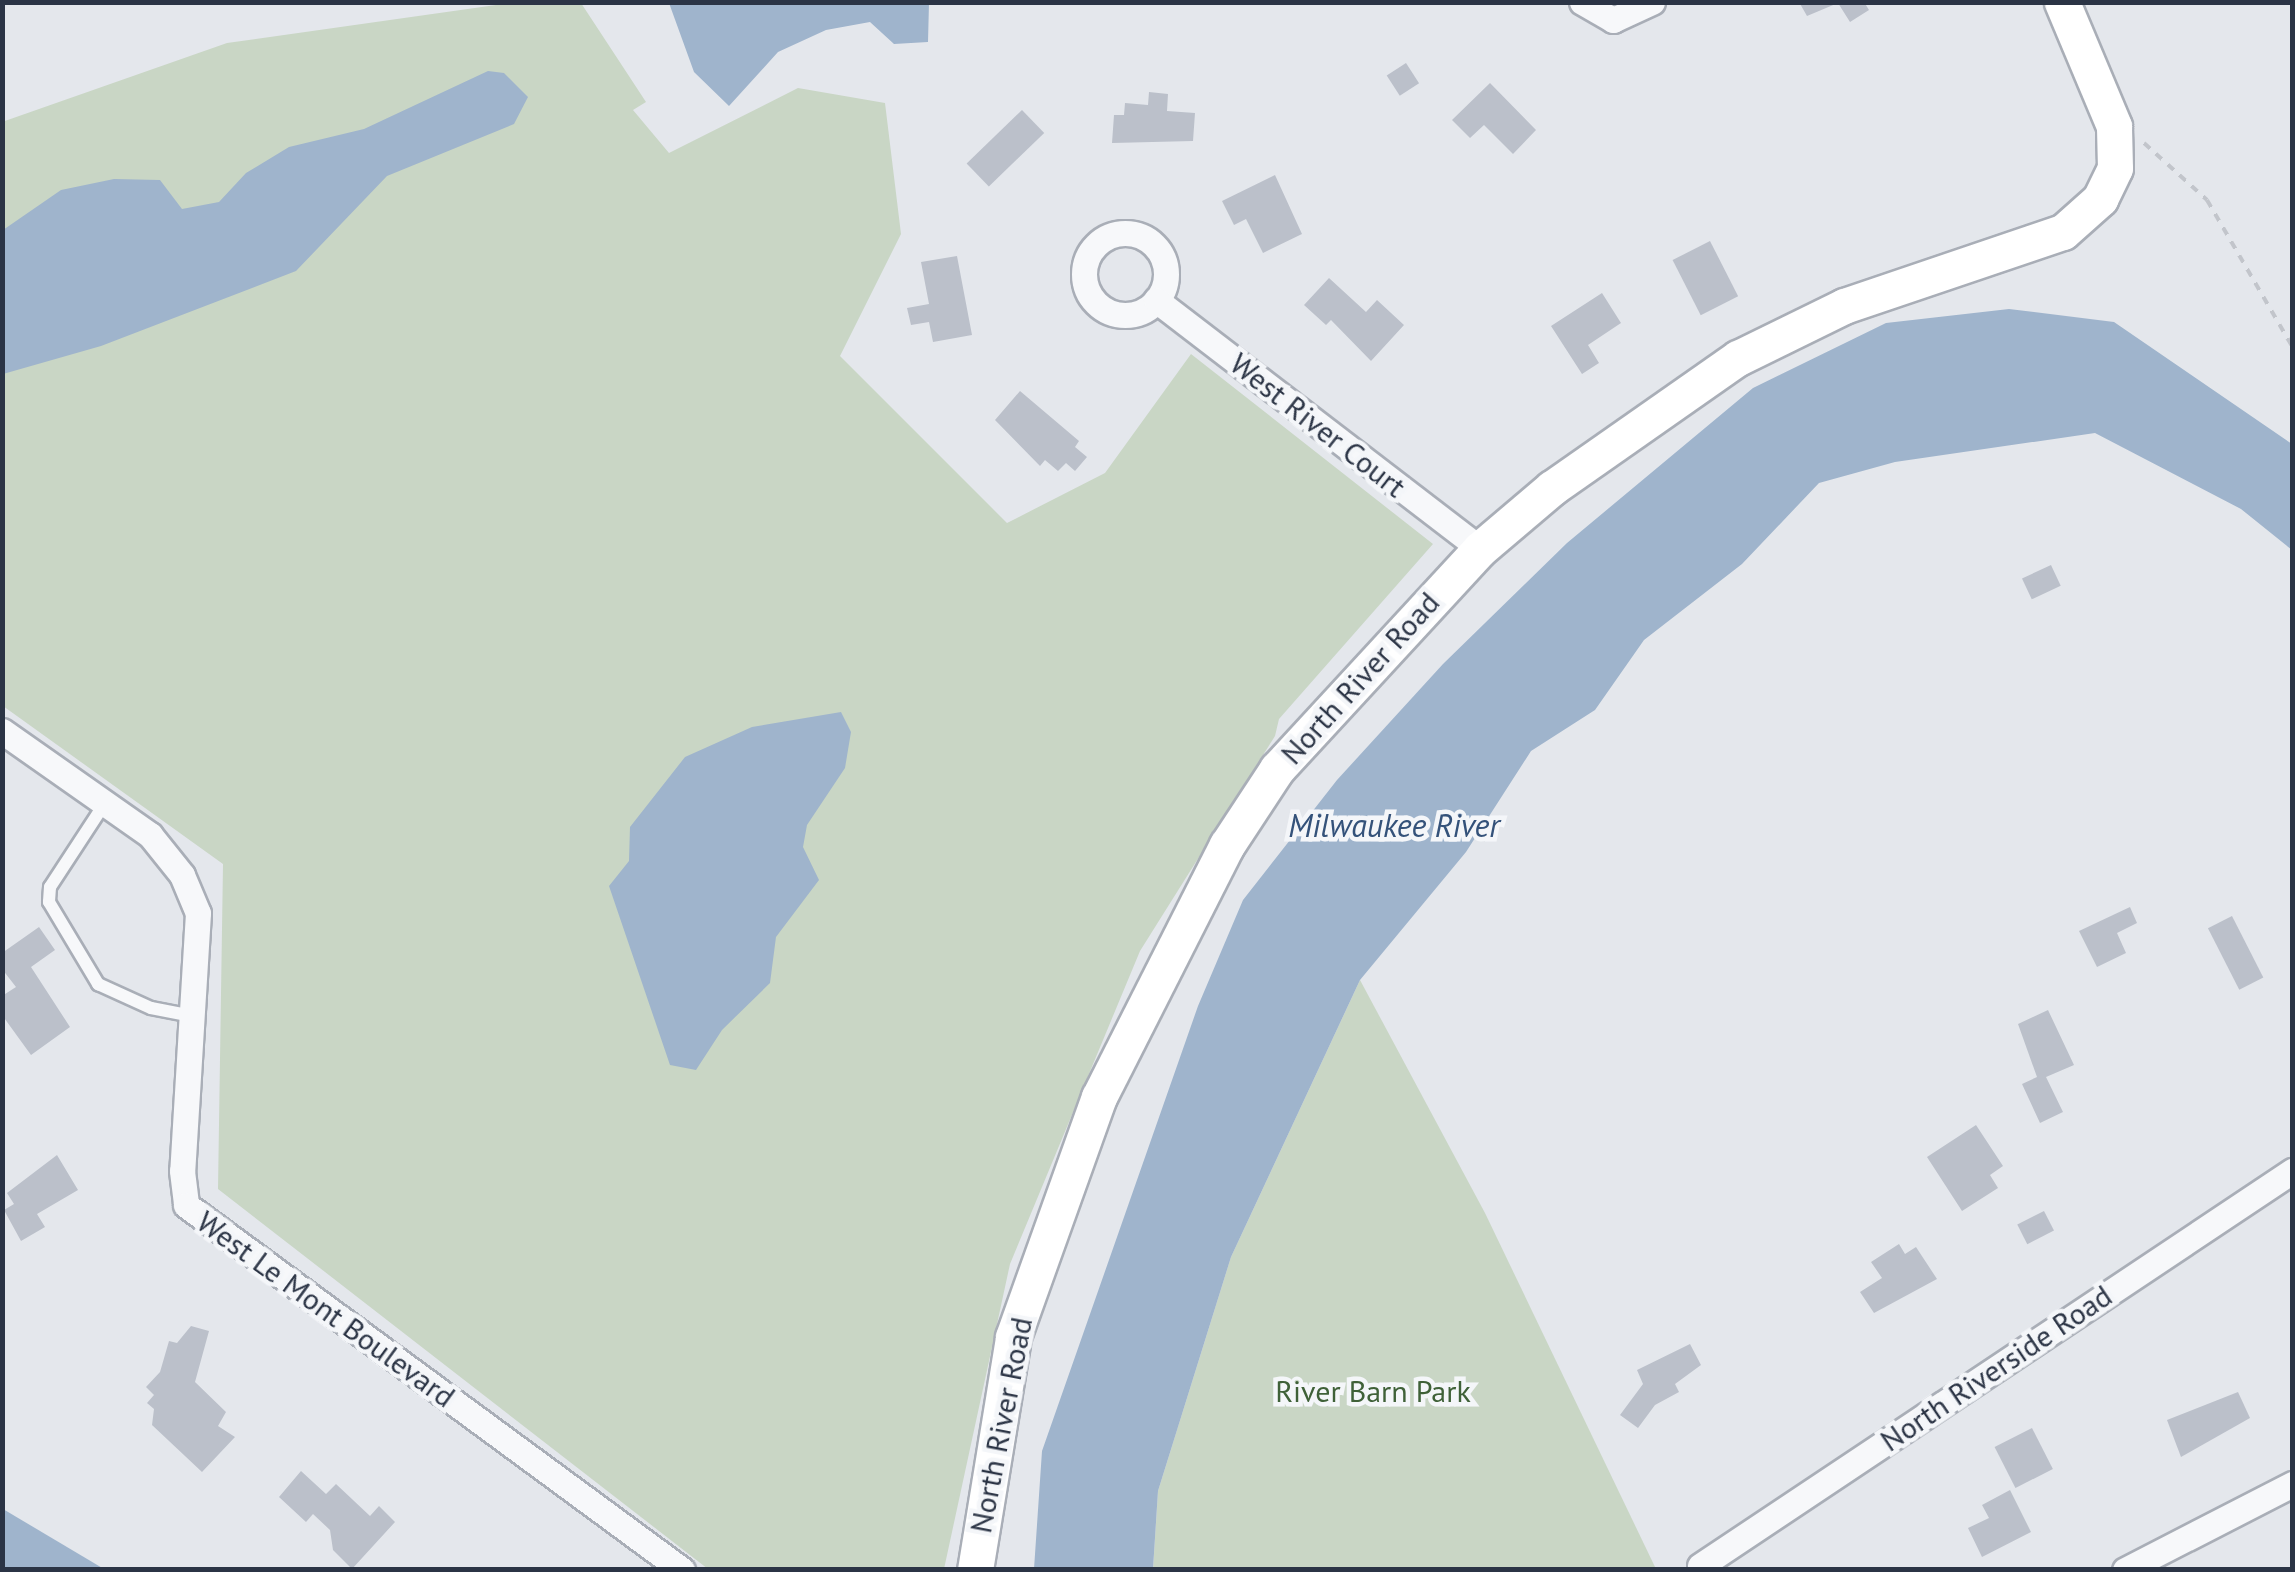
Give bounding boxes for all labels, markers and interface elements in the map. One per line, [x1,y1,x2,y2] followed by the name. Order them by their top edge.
[1223,345,1413,505] street label: West River Court
[1273,585,1447,771] street label: North River Road
[1288,806,1500,844] water label: Milwaukee River
[190,1203,462,1415] street label: West Le Mont Boulevard
[1874,1277,2118,1459] street label: North Riverside Road
[962,1314,1040,1536] street label: North River Road
[1275,1373,1471,1409] park label: River Barn Park

